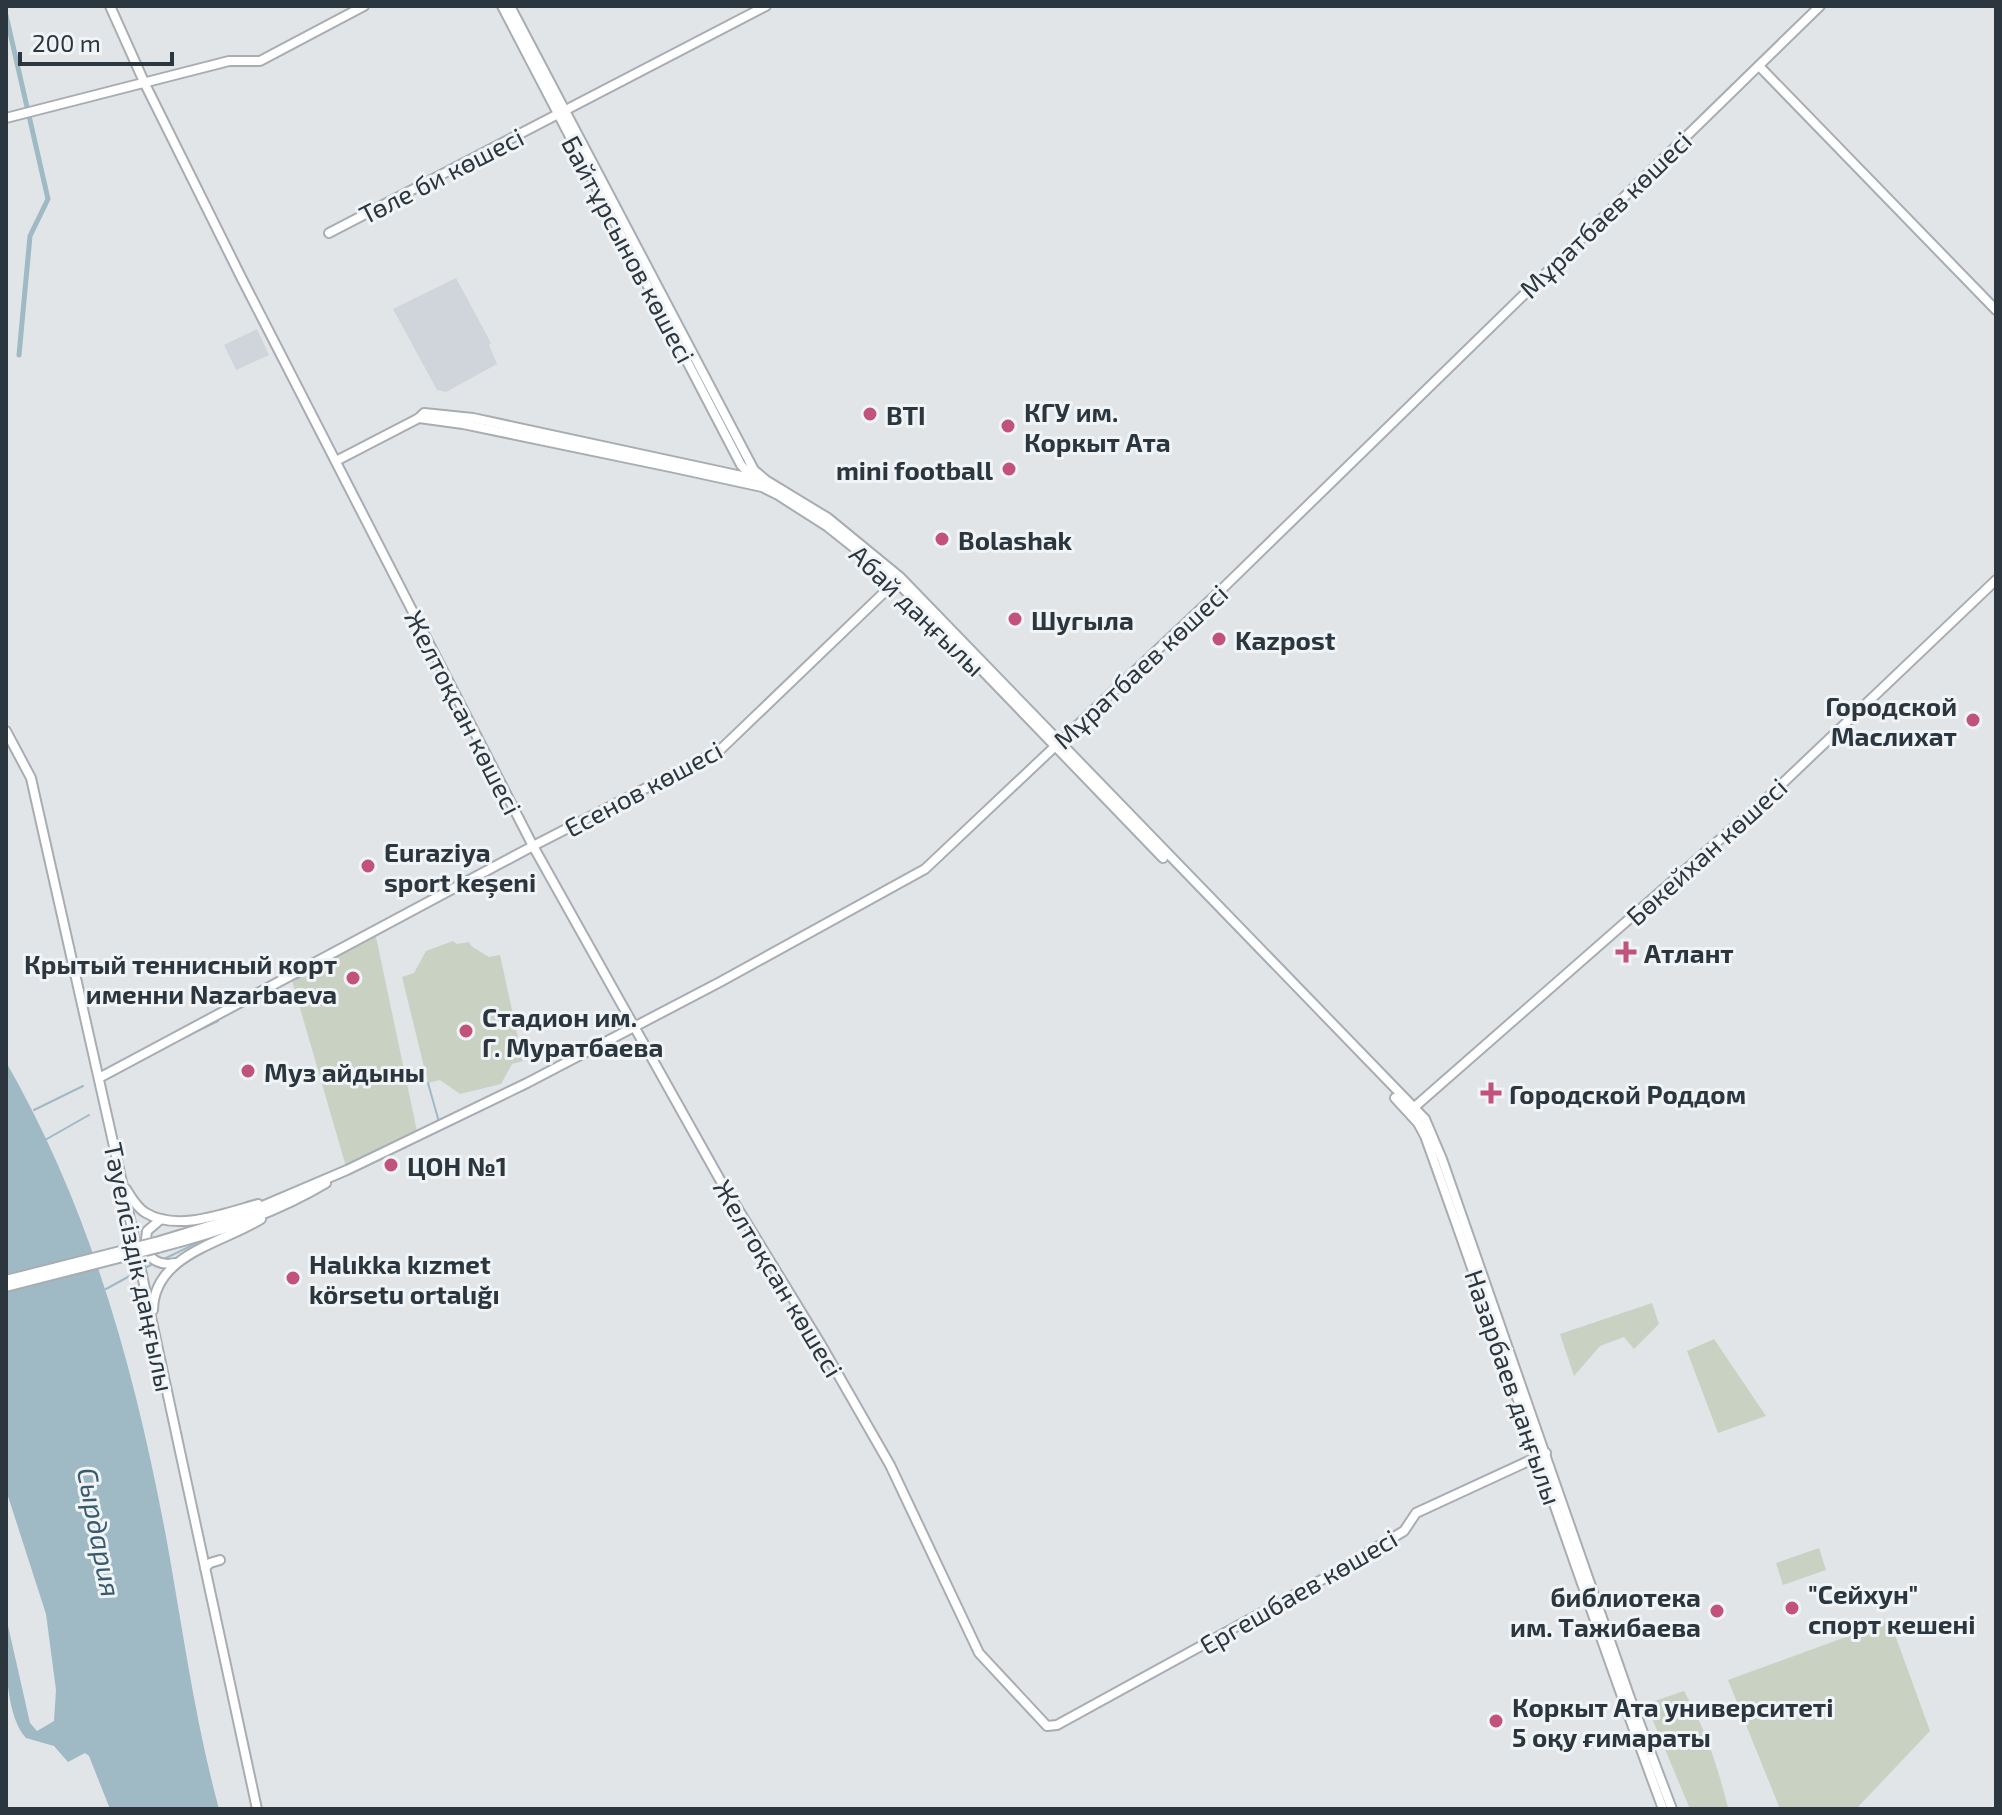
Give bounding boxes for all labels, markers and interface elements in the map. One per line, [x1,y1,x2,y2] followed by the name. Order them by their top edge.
[20,16,172,66] scale bar
[32,28,101,57] text: 200 m
[354,120,528,230] street label: Төле би көшесі
[1513,124,1697,304] street label: Мұратбаев көшесі
[556,130,702,368] street label: Байтұрсынов көшесі
[1024,396,1171,457] place label: КГУ им. Коркыт Ата
[886,399,926,430] place label: BTI
[861,405,879,423] marker: BTI
[999,417,1017,435] marker: КГУ им. Коркыт Ата
[836,454,993,485] place label: mini football
[1000,460,1018,478] marker: mini football
[958,524,1073,555] place label: Bolashak
[933,530,951,548] marker: Bolashak
[844,538,992,682] street label: Абай даңғылы
[1047,577,1233,755] street label: Мұратбаев көшесі
[1031,604,1134,635] place label: Шугыла
[399,605,529,819] street label: Желтоқсан көшесі
[1006,610,1024,628] marker: Шугыла
[1235,624,1336,655] place label: Kazpost
[1210,630,1228,648] marker: Kazpost
[1825,690,1957,751] place label: Городской Маслихат
[1964,711,1982,729] marker: Городской Маслихат
[559,733,727,843] street label: Есенов көшесі
[1619,771,1793,931] street label: Бөкейхан көшесі
[384,836,536,899] place label: Euraziya sport keşeni
[359,857,377,875] marker: Euraziya sport keşeni
[1644,937,1734,968] place label: Атлант
[1615,941,1637,963] marker: Атлант
[24,948,337,1009] place label: Крытый теннисный корт именни Nazarbaeva
[344,969,362,987] marker: Крытый теннисный корт именни Nazarbaeva
[482,1001,663,1062] place label: Стадион им. Г. Муратбаева
[457,1022,475,1040] marker: Стадион им. Г. Муратбаева
[264,1056,425,1087] place label: Муз айдыны
[239,1062,257,1080] marker: Муз айдыны
[1509,1078,1746,1109] place label: Городской Роддом
[1480,1082,1502,1104] marker: Городской Роддом
[97,1140,182,1395] street label: Тәуелсіздік даңғылы
[407,1150,507,1181] place label: ЦОН №1
[382,1156,400,1174] marker: ЦОН №1
[708,1174,850,1382] street label: Желтоқсан көшесі
[309,1248,500,1309] place label: Halıkka kızmet körsetu ortalığı
[1459,1265,1569,1509] street label: Назарбаев даңғылы
[284,1269,302,1287] marker: Halıkka kızmet körsetu ortalığı
[71,1464,129,1600] water label: Сырдария
[1194,1522,1402,1660] street label: Ергешбаев көшесі
[1808,1578,1976,1639] place label: "Сейхун" спорт кешені
[1510,1581,1701,1642] place label: библиотека им. Тажибаева
[1783,1599,1801,1617] marker: "Сейхун" спорт кешені
[1708,1602,1726,1620] marker: библиотека им. Тажибаева
[1512,1691,1833,1752] place label: Коркыт Ата университеті 5 оқу ғимараты
[1487,1712,1505,1730] marker: Коркыт Ата университеті 5 оқу ғимараты

